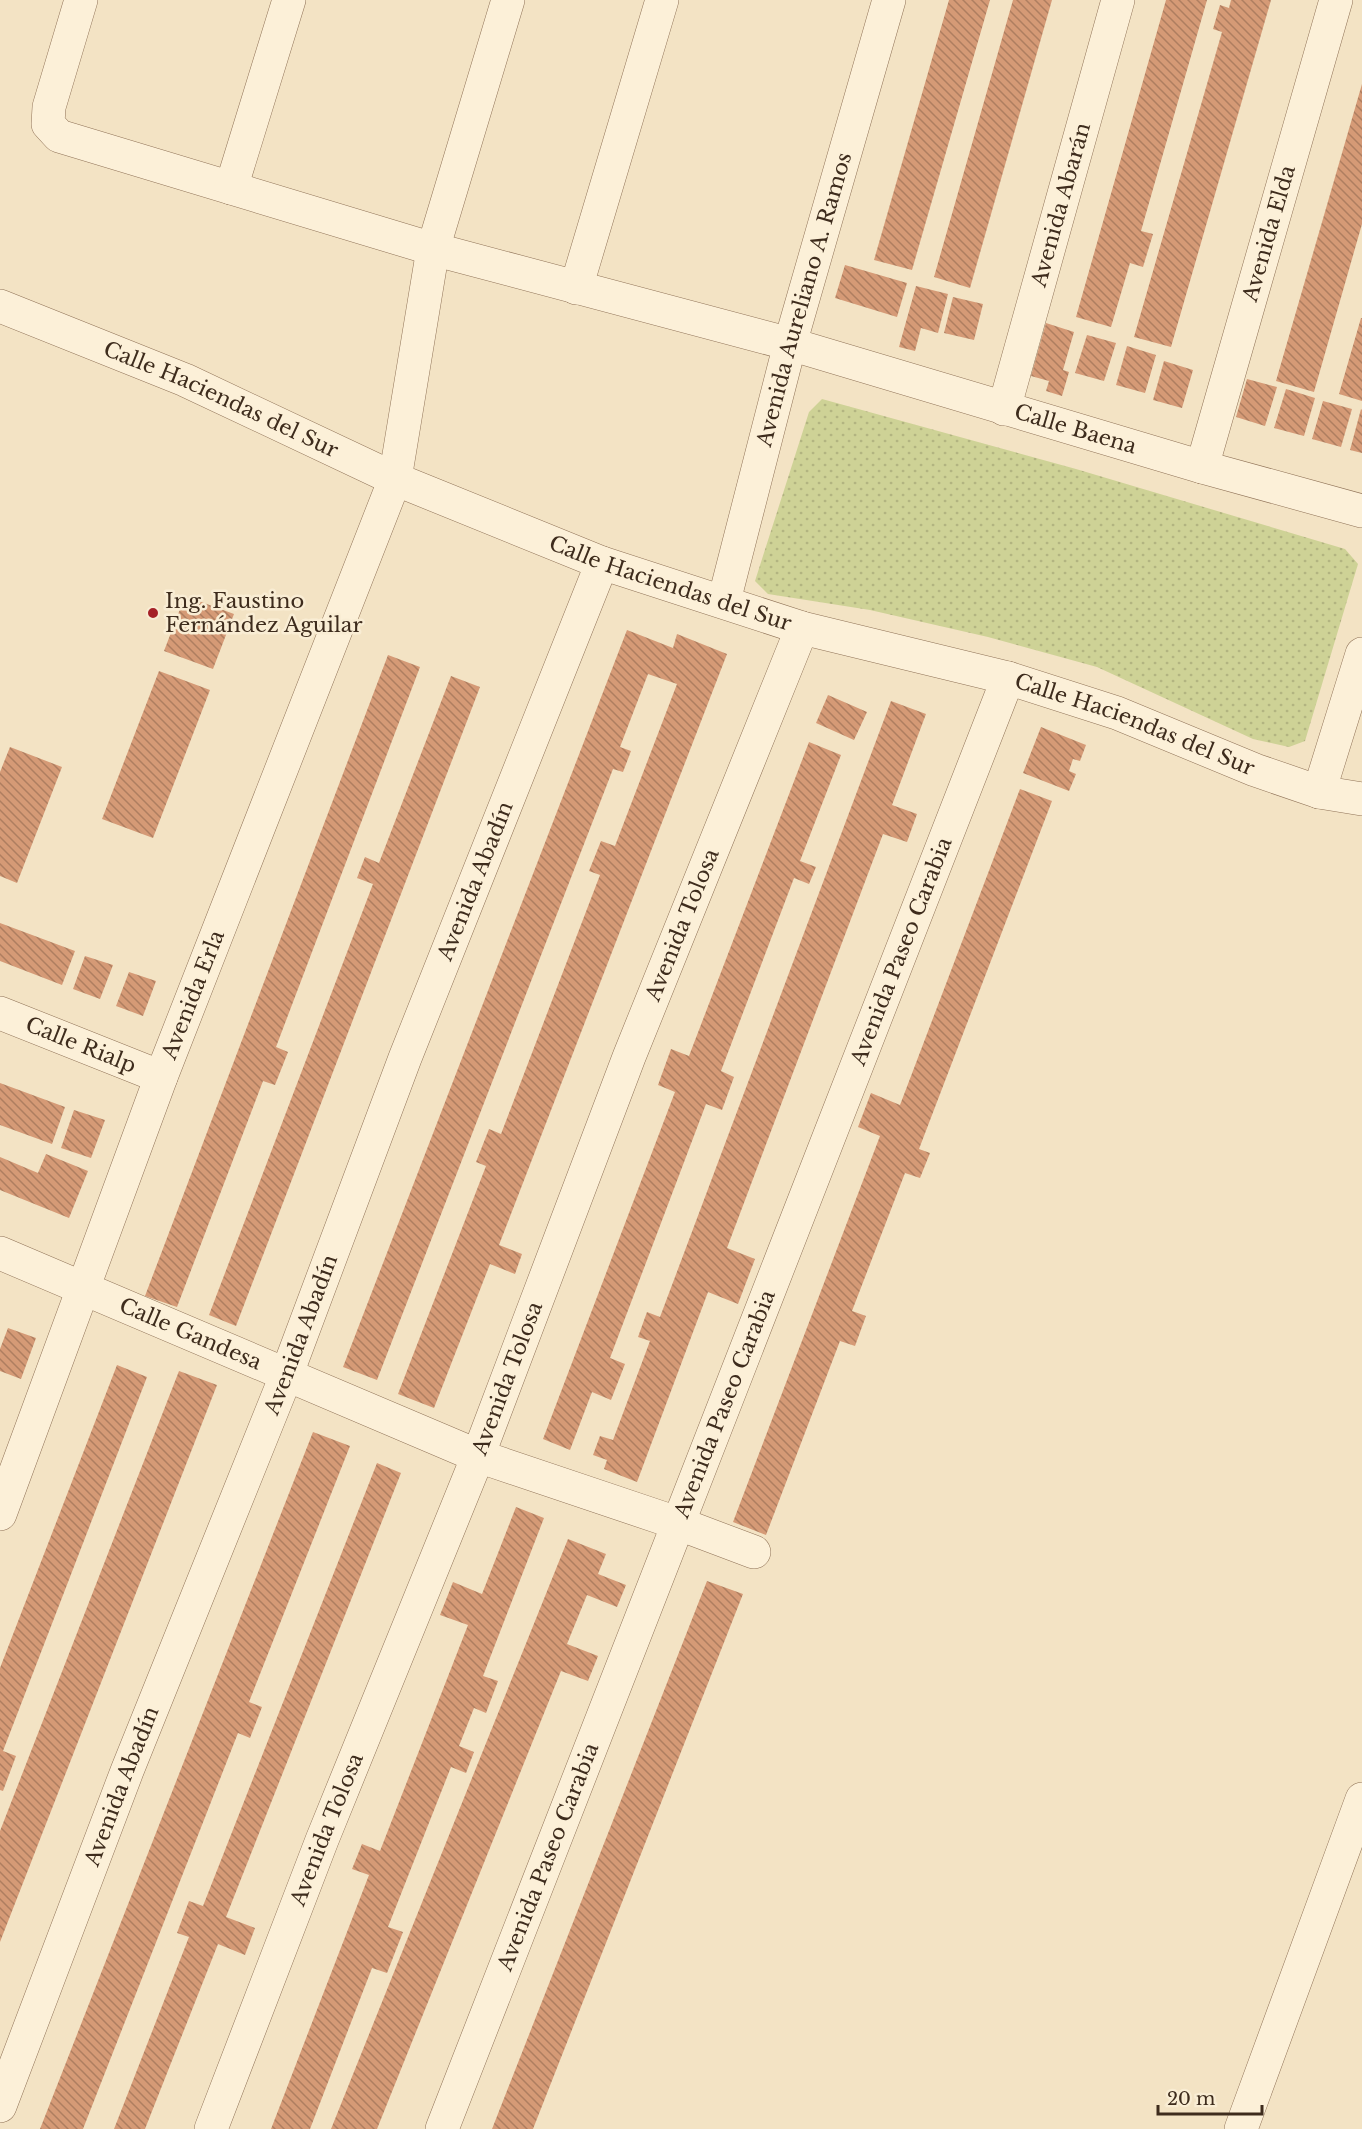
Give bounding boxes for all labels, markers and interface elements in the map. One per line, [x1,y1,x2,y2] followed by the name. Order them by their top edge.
[1025,120,1096,291] street label: Avenida Abarán
[751,149,858,451] street label: Avenida Aureliano A. Ramos
[1237,162,1301,306] street label: Avenida Elda
[100,336,342,463] street label: Calle Haciendas del Sur
[1011,399,1140,460] street label: Calle Baena
[545,530,795,637] street label: Calle Haciendas del Sur
[165,588,362,638] place label: Ing. Faustino Fernández Aguilar
[146,606,160,620] marker: Ing. Faustino Fernández Aguilar
[1011,668,1258,781] street label: Calle Haciendas del Sur
[432,798,519,965] street label: Avenida Abadín
[845,833,958,1070] street label: Avenida Paseo Carabia
[639,845,725,1006] street label: Avenida Tolosa
[156,926,230,1064] street label: Avenida Erla
[22,1012,140,1079] street label: Calle Rialp
[258,1251,343,1420] street label: Avenida Abadín
[668,1286,781,1523] street label: Avenida Paseo Carabia
[115,1292,266,1376] street label: Calle Gandesa
[466,1298,548,1460] street label: Avenida Tolosa
[79,1703,165,1871] street label: Avenida Abadín
[492,1739,604,1976] street label: Avenida Paseo Carabia
[285,1749,369,1911] street label: Avenida Tolosa
[1158,2078,1262,2116] scale bar
[1167,2088,1215,2110] text: 20 m

